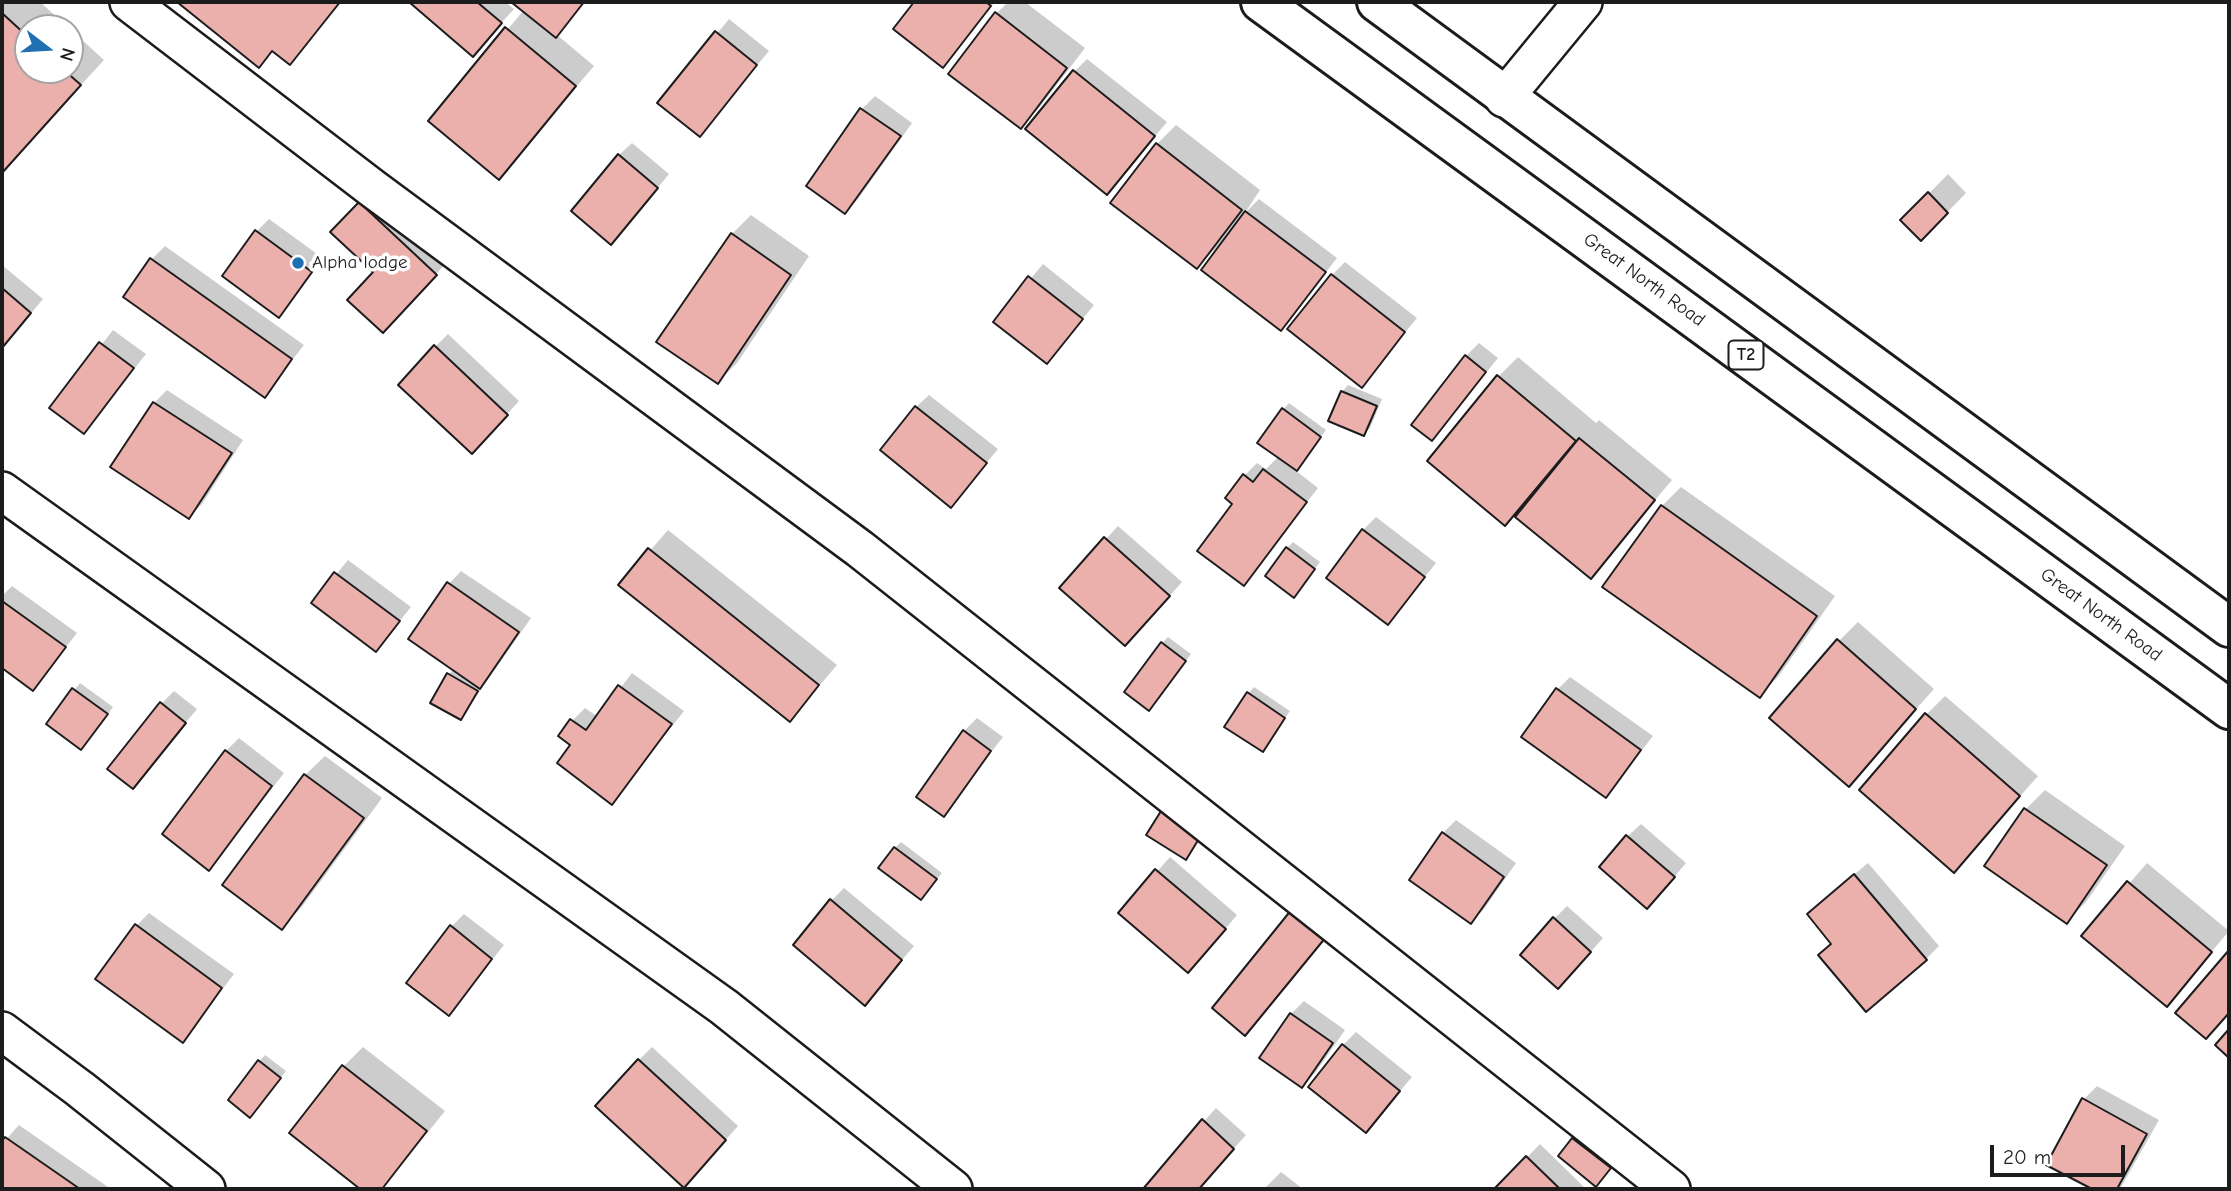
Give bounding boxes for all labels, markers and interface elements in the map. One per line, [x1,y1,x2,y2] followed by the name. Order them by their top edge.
[14,14,84,84] north arrow
[55,45,80,64] text: N
[1579,228,1709,332] street label: Great North Road
[312,252,407,274] place label: Alpha lodge
[290,255,306,271] marker: Alpha lodge
[1728,340,1764,370] road number: T2
[2036,563,2166,667] street label: Great North Road
[1993,1132,2128,1176] scale bar
[2003,1145,2051,1169] text: 20 m

